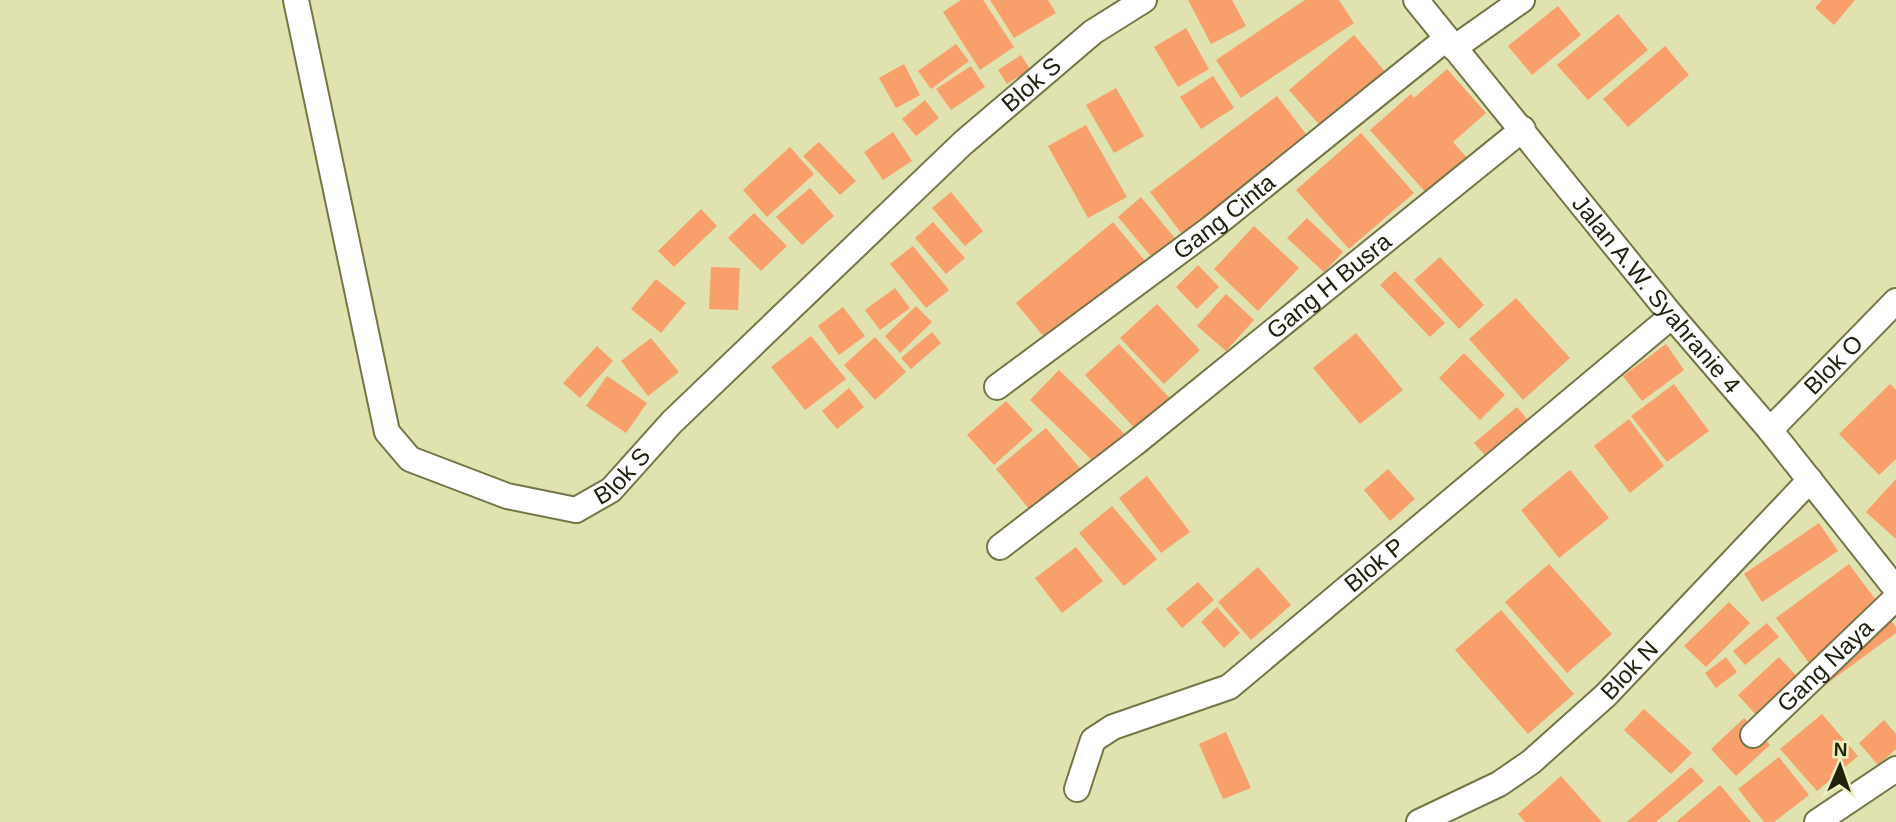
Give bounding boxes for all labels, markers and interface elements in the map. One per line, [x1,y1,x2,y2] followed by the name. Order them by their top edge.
[996,51,1066,117] street label: Blok S
[1168,168,1281,264] street label: Gang Cinta
[1567,190,1746,398] street label: Jalan A.W. Syahranie 4
[1261,227,1397,344] street label: Gang H Busra
[1798,329,1868,400] street label: Blok O
[589,442,656,510] street label: Blok S
[1339,532,1410,597] street label: Blok P
[1772,613,1879,717] street label: Gang Naya
[1595,635,1663,705] street label: Blok N
[1805,731,1875,801] north arrow
[1833,739,1848,760] text: N

